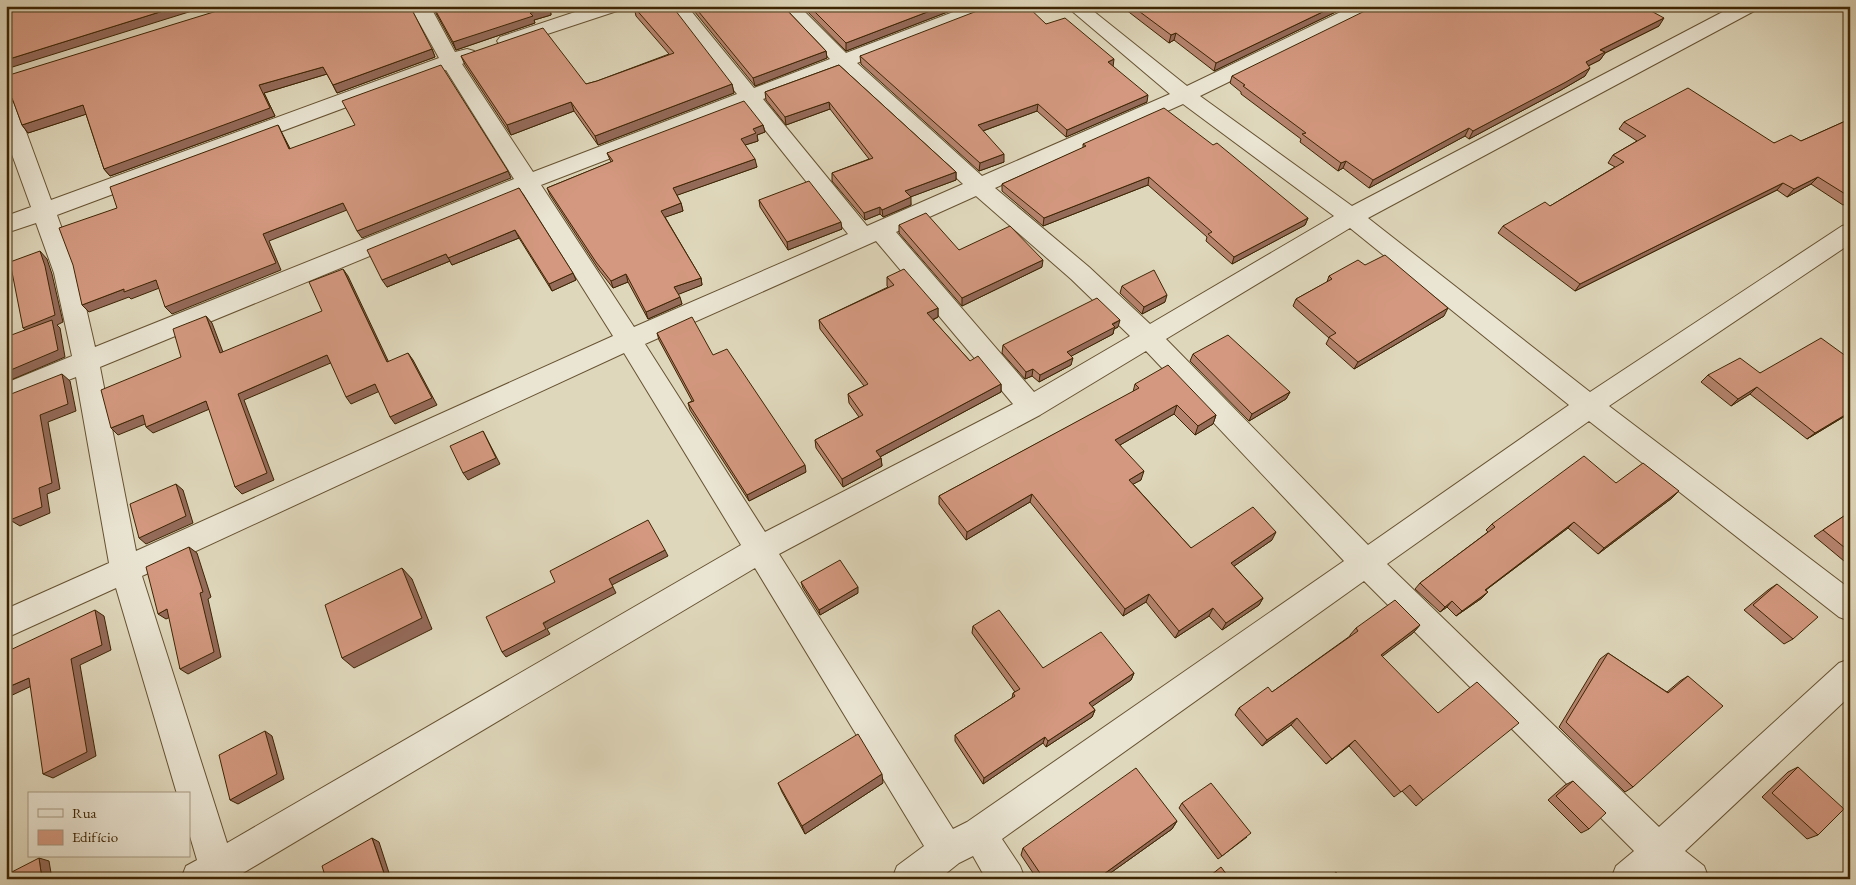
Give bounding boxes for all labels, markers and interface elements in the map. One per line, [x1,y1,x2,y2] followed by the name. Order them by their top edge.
[28,792,190,858] legend
[72,803,97,822] text: Rua
[72,827,118,846] text: Edifício

